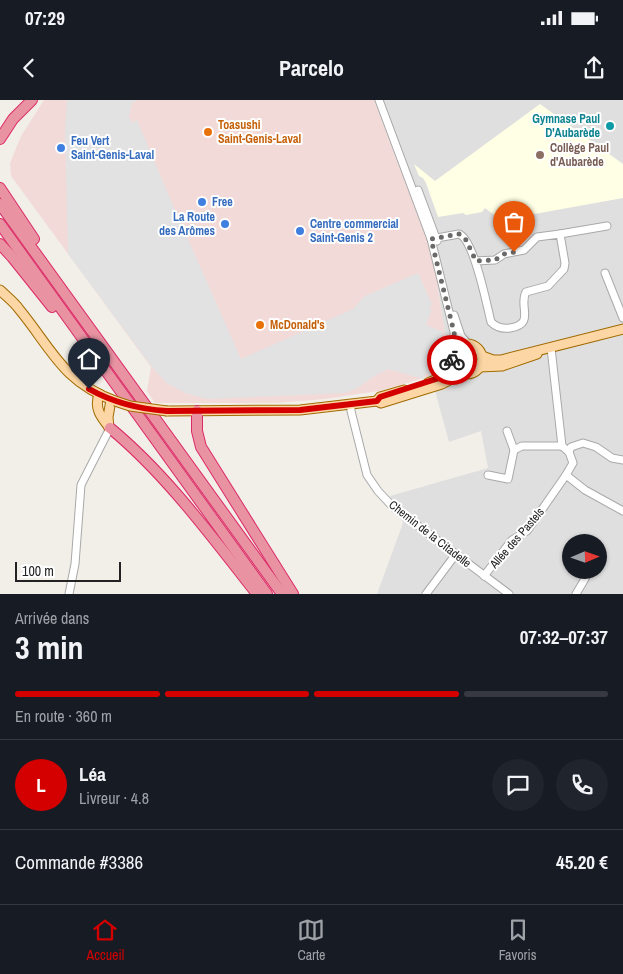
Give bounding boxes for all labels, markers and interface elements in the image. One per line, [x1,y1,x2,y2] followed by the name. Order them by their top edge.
[25,5,65,31] text: 07:29
[279,53,344,83] text: Parcelo
[15,54,43,82] icon: back
[580,54,608,82] icon: share
[532,111,601,141] place label: Gymnase Paul D'Aubarède
[218,117,301,147] place label: Toasushi Saint-Genis-Laval
[604,120,616,132] marker: Gymnase Paul D'Aubarède
[202,126,214,138] marker: Toasushi Saint-Genis-Laval
[71,133,154,163] place label: Feu Vert Saint-Genis-Laval
[550,140,609,170] place label: Collège Paul d'Aubarède
[55,142,67,154] marker: Feu Vert Saint-Genis-Laval
[534,149,546,161] marker: Collège Paul d'Aubarède
[212,194,233,210] place label: Free
[196,196,208,208] marker: Free
[493,201,535,252] pin
[500,208,528,236] icon: bag
[159,209,216,239] place label: La Route des Arômes
[310,216,399,246] place label: Centre commercial Saint-Genis 2
[219,218,231,230] marker: La Route des Arômes
[294,225,306,237] marker: Centre commercial Saint-Genis 2
[270,317,325,333] place label: McDonald's
[254,319,266,331] marker: McDonald's
[427,335,477,385] courier
[68,338,110,389] pin
[75,345,103,373] icon: home
[438,346,466,374] icon: bike
[386,497,474,571] street label: Chemin de la Citadelle
[486,504,548,572] street label: Allée des Pastels
[562,534,608,579] north arrow
[562,534,607,579] map controls
[15,559,121,582] scale bar
[22,562,54,580] text: 100 m
[15,607,89,629] text: Arrivée dans
[520,624,608,650] text: 07:32–07:37
[15,626,84,669] text: 3 min
[15,705,112,727] text: En route · 360 m
[492,759,544,811] button: chat
[556,759,608,811] button: phone
[79,761,106,787] text: Léa
[36,772,46,798] text: L
[79,787,149,809] text: Livreur · 4.8
[15,849,143,875] text: Commande #3386
[556,849,608,875] text: 45.20 €
[87,916,124,964] tab: Accueil
[297,916,325,964] tab: Carte
[499,916,536,964] tab: Favoris

